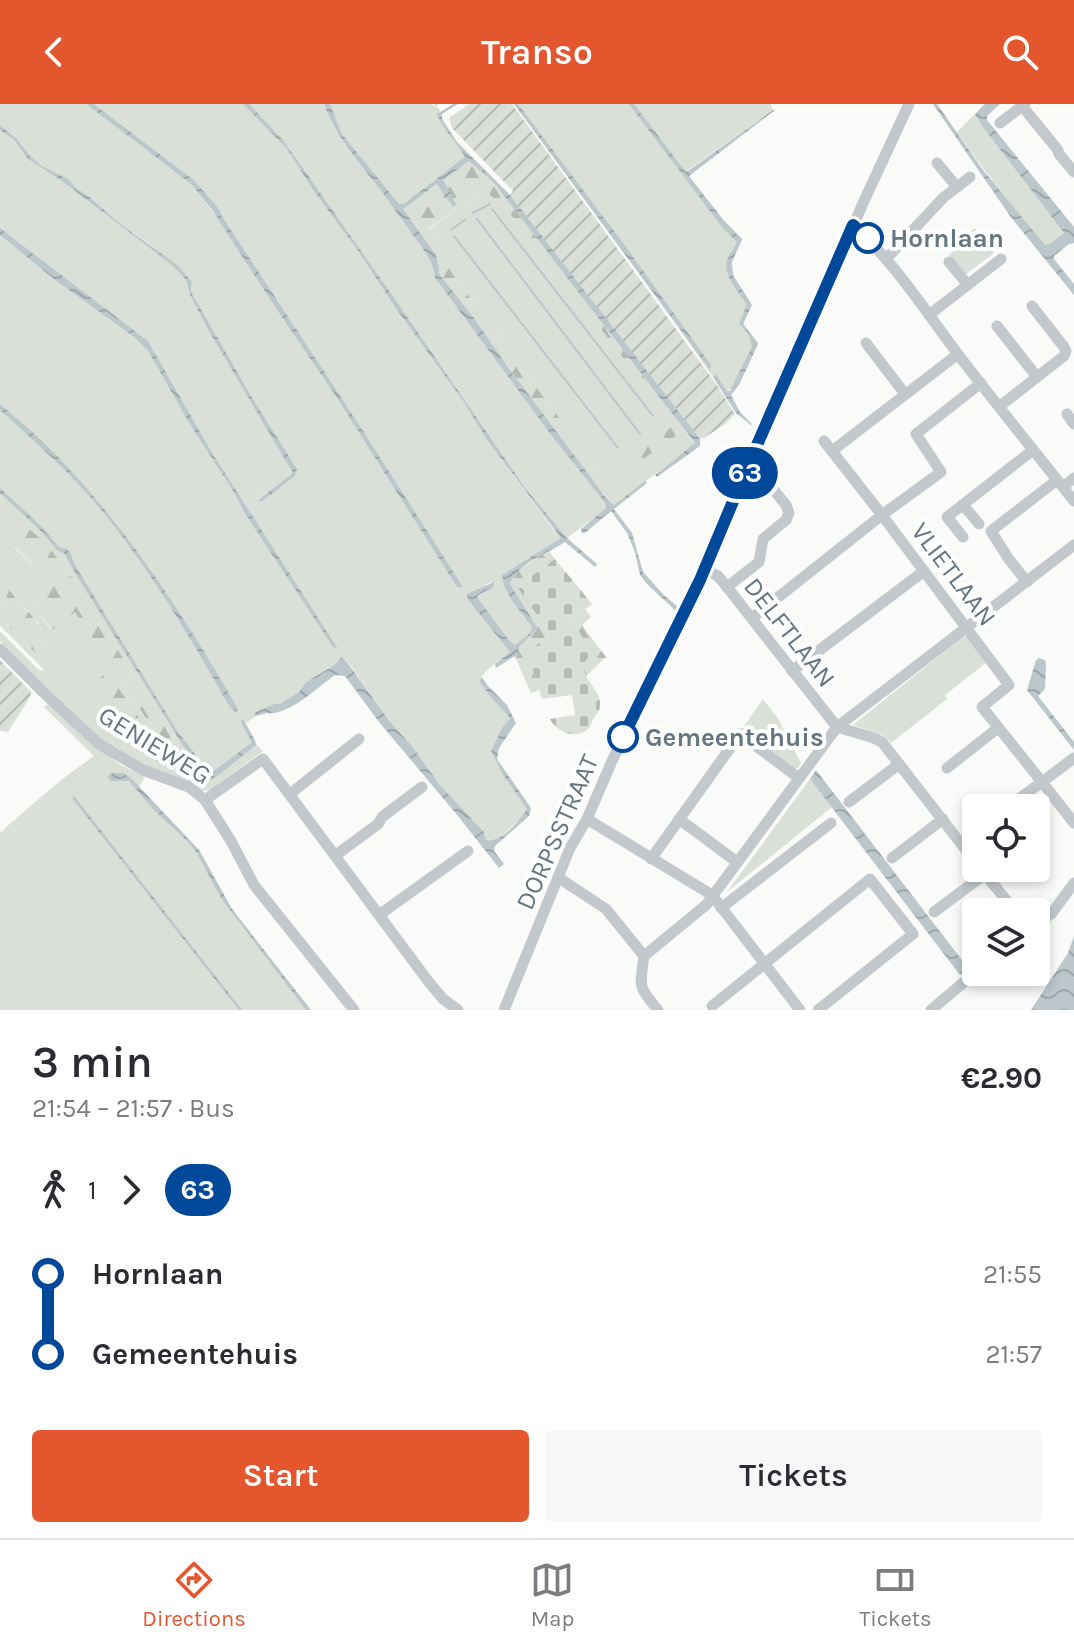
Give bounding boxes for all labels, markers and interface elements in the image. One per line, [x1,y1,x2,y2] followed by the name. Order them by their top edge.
[32,30,76,74] icon: back
[998,30,1042,74] icon: search
[481,31,593,73] text: Transo
[853,223,883,253] marker: Hornlaan
[890,223,1004,254] place label: Hornlaan
[709,447,781,499] line badge: 63
[728,456,762,489] text: 63
[905,516,1003,632] street label: VLIETLAAN
[737,571,842,693] street label: DELFTLAAN
[93,700,217,791] street label: GENIEWEG
[608,722,638,752] marker: Gemeentehuis
[645,722,824,753] place label: Gemeentehuis
[509,750,605,915] street label: DORPSSTRAAT
[962,794,1050,986] map controls
[962,794,1050,882] button: locate
[962,898,1050,986] button: layers
[32,1037,153,1088] text: 3 min
[961,1060,1042,1096] text: €2.90
[32,1093,235,1124] text: 21:54 – 21:57 · Bus
[32,1168,76,1212] icon: walk
[109,1168,153,1212] icon: forward
[181,1173,215,1206] text: 63
[88,1175,97,1206] text: 1
[92,1256,224,1292] text: Hornlaan
[983,1259,1042,1290] text: 21:55
[92,1336,298,1372] text: Gemeentehuis
[985,1339,1042,1370] text: 21:57
[32,1430,529,1522] button: Start
[545,1430,1042,1522] button: Tickets
[142,1558,246,1632] tab: Directions
[530,1558,574,1632] tab: Map
[859,1558,932,1632] tab: Tickets

